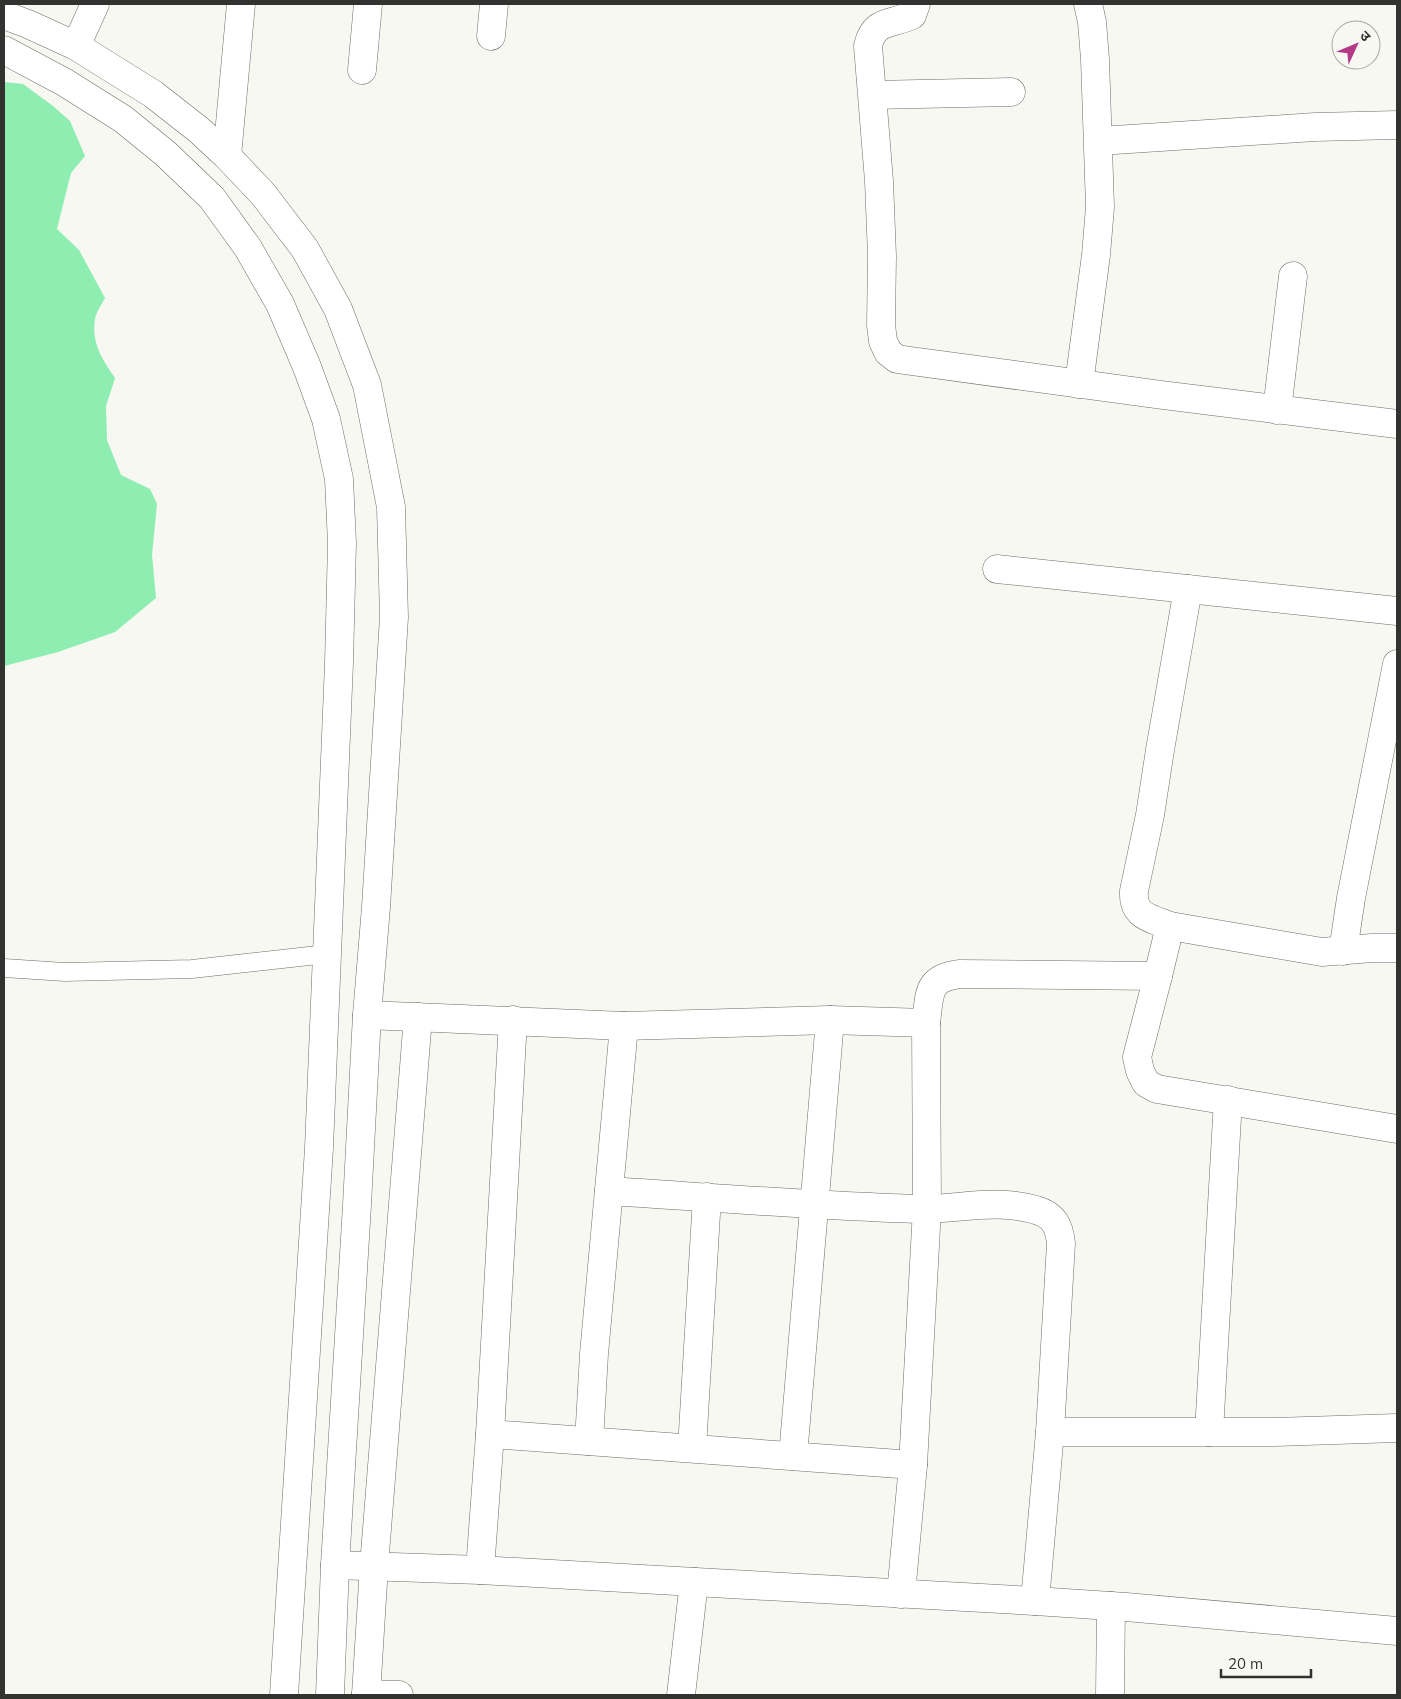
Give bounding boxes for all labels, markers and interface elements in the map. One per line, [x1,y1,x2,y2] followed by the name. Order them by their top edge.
[1331,20,1381,70] north arrow
[1356,27,1375,46] text: उ
[1221,1646,1311,1678] scale bar
[1228,1654,1263,1673] text: 20 m

